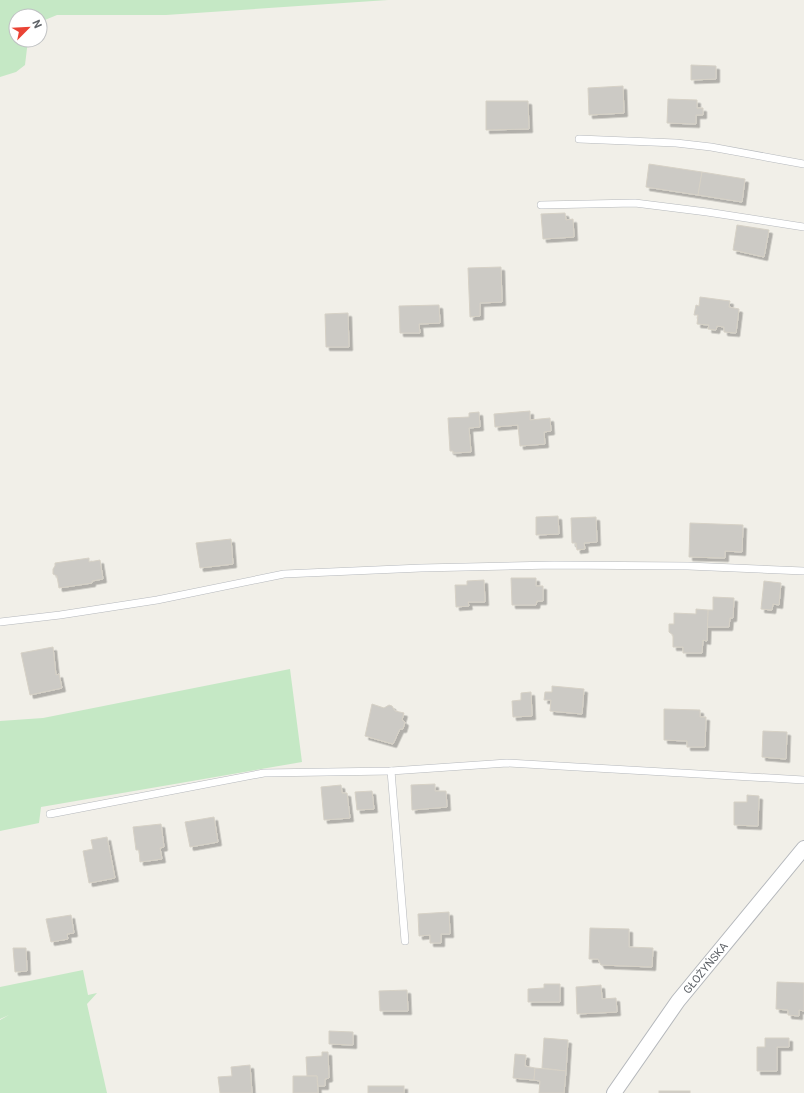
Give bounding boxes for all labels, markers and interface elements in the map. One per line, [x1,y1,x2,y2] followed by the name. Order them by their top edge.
[8,8,48,48] north arrow
[29,18,44,31] text: N
[681,939,731,996] street label: GŁOŻYŃSKA

